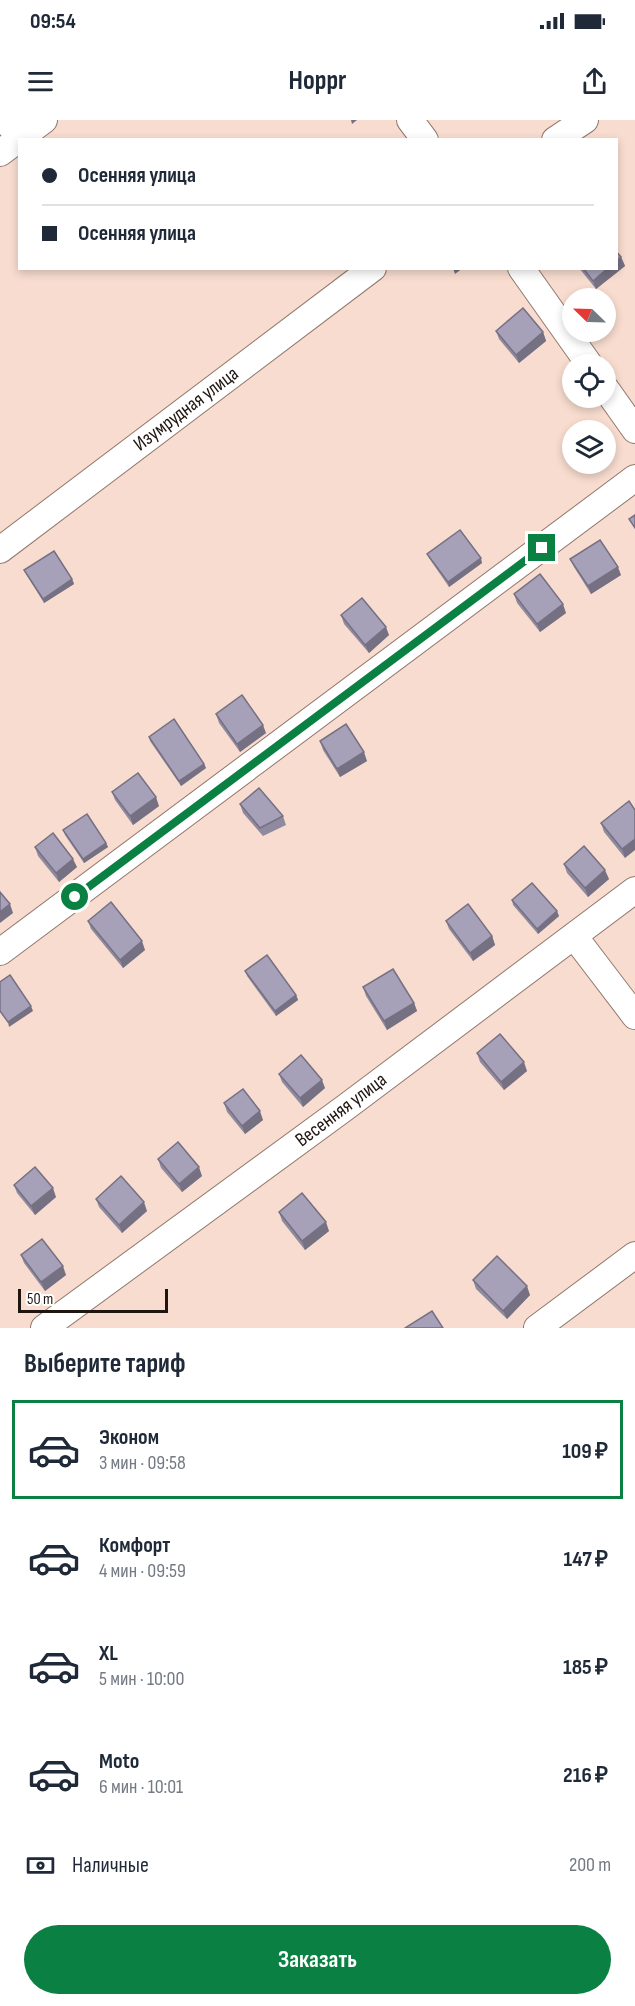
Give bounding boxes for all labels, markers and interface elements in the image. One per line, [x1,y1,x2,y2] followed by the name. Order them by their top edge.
[30,8,76,35] text: 09:54
[24,65,57,98] icon: menu
[289,65,346,97] text: Hoppr
[578,65,611,98] icon: share
[78,162,196,189] text: Осенняя улица
[78,220,196,247] text: Осенняя улица
[562,288,616,342] north arrow
[562,288,616,474] map controls
[562,354,616,408] button: locate
[129,362,243,456] street label: Изумрудная улица
[562,420,616,474] button: layers
[528,534,555,561] route end
[61,883,88,910] route start
[291,1068,391,1152] street label: Весенняя улица
[18,1286,168,1314] scale bar
[27,1290,53,1309] text: 50 m
[24,1348,186,1380] text: Выберите тариф
[27,1423,81,1477] icon: car
[99,1424,159,1451] text: Эконом
[562,1438,608,1465] text: 109 ₽
[99,1451,186,1475] text: 3 мин · 09:58
[27,1531,81,1585] icon: car
[99,1532,170,1559] text: Комфорт
[563,1546,608,1573] text: 147 ₽
[99,1559,186,1583] text: 4 мин · 09:59
[27,1639,81,1693] icon: car
[99,1640,118,1667] text: XL
[563,1654,608,1681] text: 185 ₽
[99,1667,184,1691] text: 5 мин · 10:00
[27,1747,81,1801] icon: car
[99,1748,139,1775] text: Moto
[563,1762,608,1789] text: 216 ₽
[99,1775,183,1799] text: 6 мин · 10:01
[24,1849,57,1882] icon: cash
[72,1852,149,1879] text: Наличные
[569,1853,611,1877] text: 200 m
[24,1925,611,1994] button: Заказать

